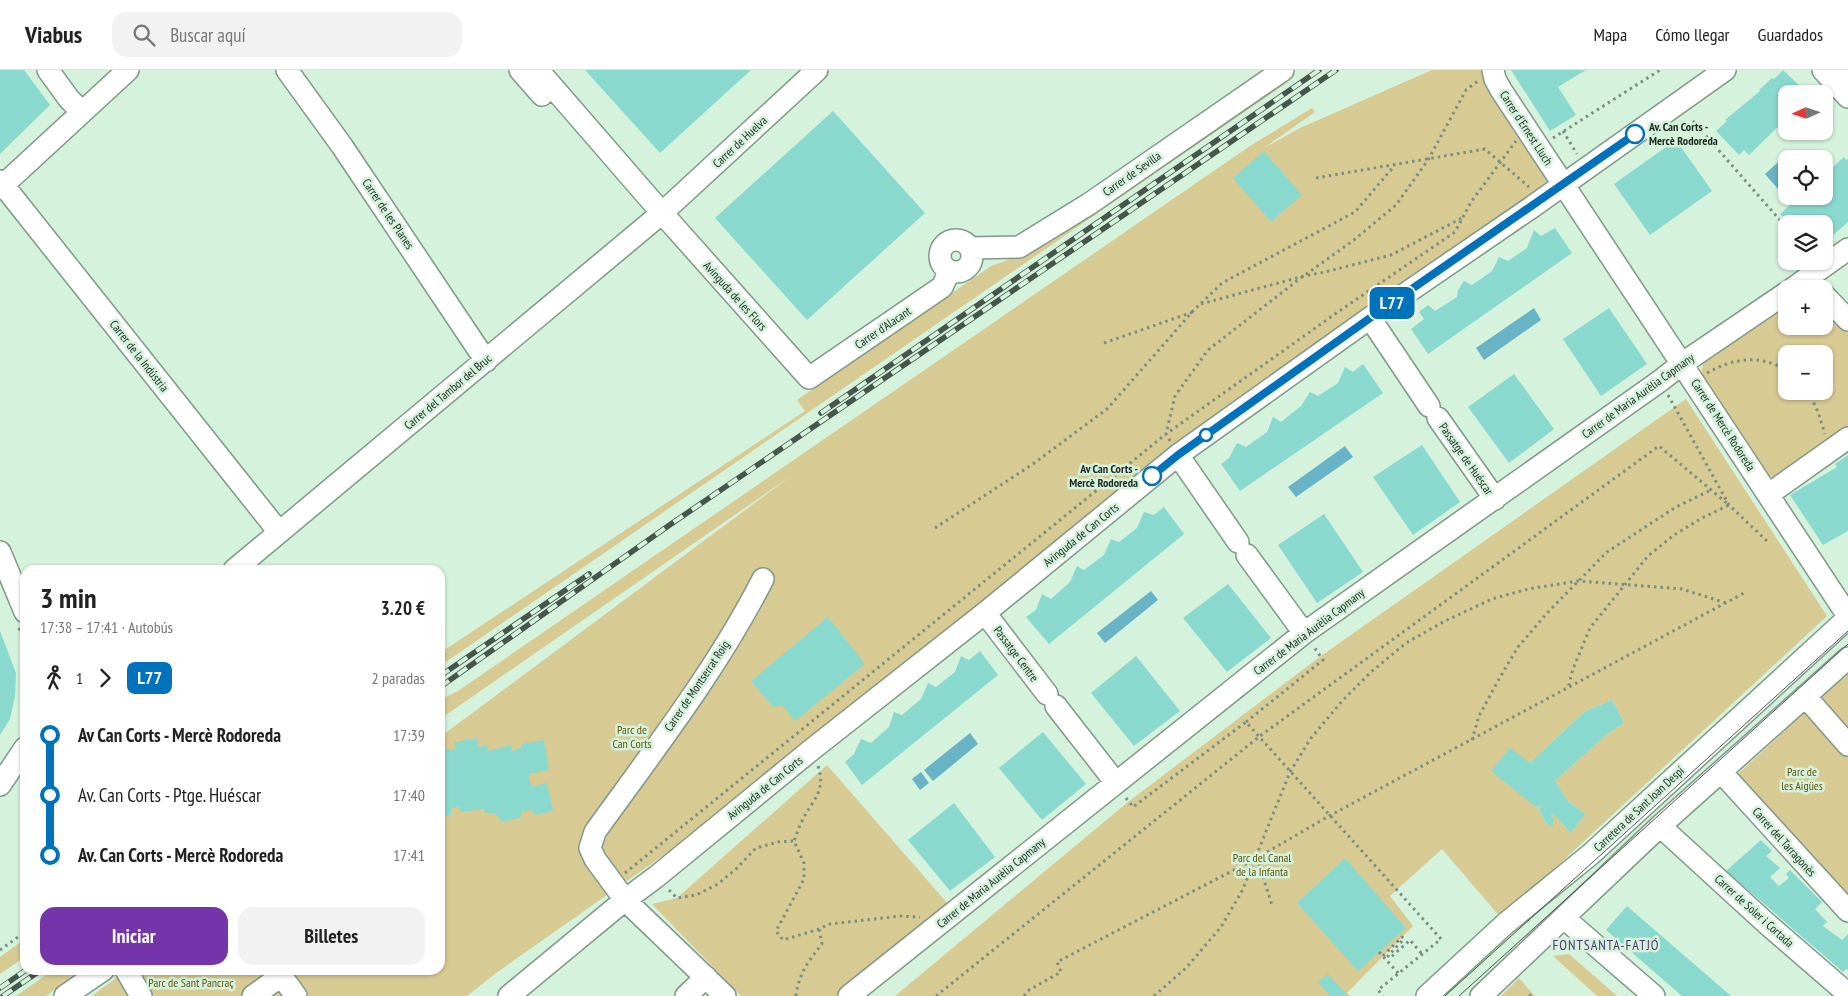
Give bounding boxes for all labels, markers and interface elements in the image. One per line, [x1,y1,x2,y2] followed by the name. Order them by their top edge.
[112,12,462,57] search box
[25,19,82,50] text: Viabus
[130,21,158,49] icon: search
[170,23,246,47] text: Buscar aquí
[1593,23,1627,46] text: Mapa
[1655,23,1730,46] text: Cómo llegar
[1758,23,1823,46] text: Guardados
[1778,85,1832,140] north arrow
[1778,85,1833,400] map controls
[1497,88,1556,168] street label: Carrer d'Ernest Lluch
[709,112,770,171] street label: Carrer de Huelva
[1648,119,1718,148] place label: Av. Can Corts - Mercè Rodoreda
[1625,124,1645,144] marker: Av. Can Corts - Mercè Rodoreda
[1100,148,1164,199] street label: Carrer de Sevilla
[1778,150,1833,205] button: locate
[359,176,418,252] street label: Carrer de les Planes
[1778,215,1833,270] button: layers
[700,258,770,333] street label: Avinguda de les Flors
[1778,280,1833,335] button: +
[1363,287,1421,319] line badge: L77
[1380,291,1404,314] text: L77
[852,303,914,352] street label: Carrer d'Alacant
[107,317,172,395] street label: Carrer de la Indústria
[1778,345,1833,400] button: −
[401,350,495,433] street label: Carrer del Tambor del Bruc
[1579,350,1697,441] street label: Carrer de Maria Aurèlia Capmany
[1688,376,1759,474] street label: Carrer de Mercè Rodoreda
[1436,420,1497,498] street label: Passatge de Huéscar
[1199,428,1213,442] unlabelled marker
[1069,461,1138,490] place label: Av Can Corts - Mercè Rodoreda
[1142,466,1162,486] marker: Av Can Corts - Mercè Rodoreda
[1040,500,1121,570] street label: Avinguda de Can Corts
[40,579,97,616] text: 3 min
[1250,585,1368,678] street label: Carrer de Maria Aurèlia Capmany
[381,596,425,620] text: 3.20 €
[40,617,173,637] text: 17:38 – 17:41 · Autobús
[991,623,1042,684] street label: Passatge Centre
[661,638,732,734] street label: Carrer de Montserrat Roig
[40,664,68,692] icon: walk
[91,664,119,692] icon: forward
[137,666,162,689] text: L77
[76,668,83,688] text: 1
[372,668,425,688] text: 2 paradas
[612,722,652,751] park label: Parc de Can Corts
[78,723,281,747] text: Av Can Corts - Mercè Rodoreda
[393,725,425,745] text: 17:39
[724,753,805,823] street label: Avinguda de Can Corts
[1590,763,1687,854] street label: Carretera de Sant Joan Despí
[1781,764,1823,793] park label: Parc de les Aigües
[78,783,261,807] text: Av. Can Corts - Ptge. Huéscar
[393,785,425,805] text: 17:40
[1749,804,1819,879] street label: Carrer del Tarragonès
[933,834,1048,931] street label: Carrer de Maria Aurèlia Capmany
[78,843,283,867] text: Av. Can Corts - Mercè Rodoreda
[393,845,425,865] text: 17:41
[1233,850,1291,879] park label: Parc del Canal de la Infanta
[1712,871,1797,950] street label: Carrer de Soler i Cortada
[40,907,228,965] button: Iniciar
[238,907,425,965] button: Billetes
[1552,936,1660,954] district label: FONTSANTA-FATJÓ
[148,975,234,990] park label: Parc de Sant Pancraç

